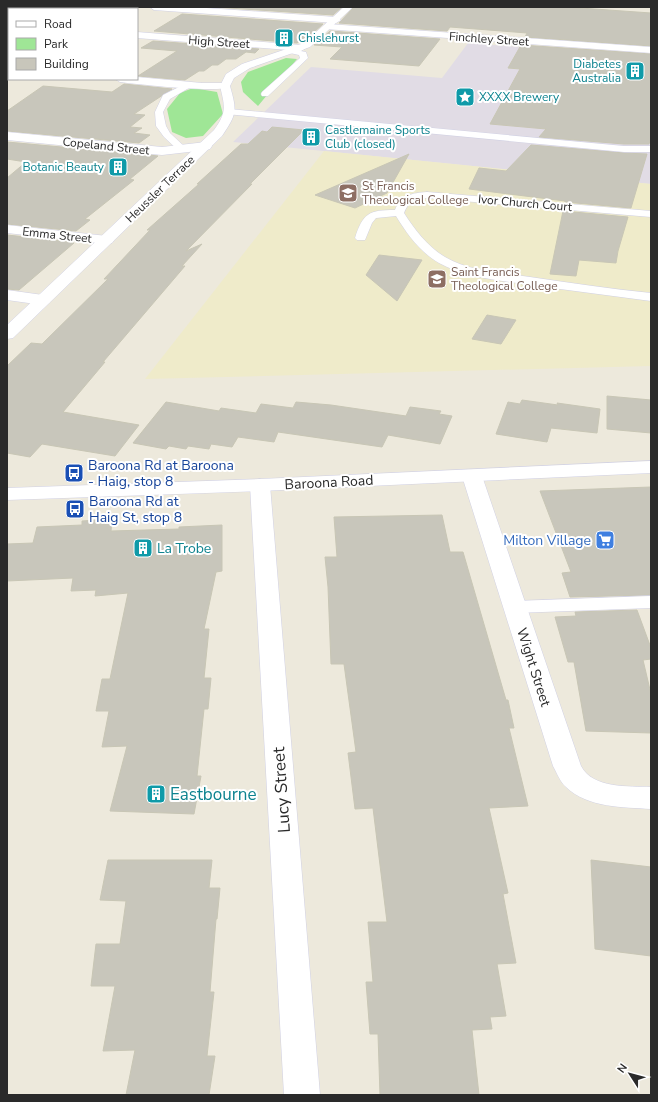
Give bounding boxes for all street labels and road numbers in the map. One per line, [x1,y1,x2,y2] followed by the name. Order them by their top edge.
[448,28,530,50] street label: Finchley Street
[188,32,251,52] street label: High Street
[62,133,151,159] street label: Copeland Street
[122,152,198,226] street label: Heussler Terrace
[477,191,574,215] street label: Ivor Church Court
[21,223,93,247] street label: Emma Street
[284,471,374,494] street label: Baroona Road
[512,625,555,709] street label: Wight Street
[267,745,296,834] street label: Lucy Street

